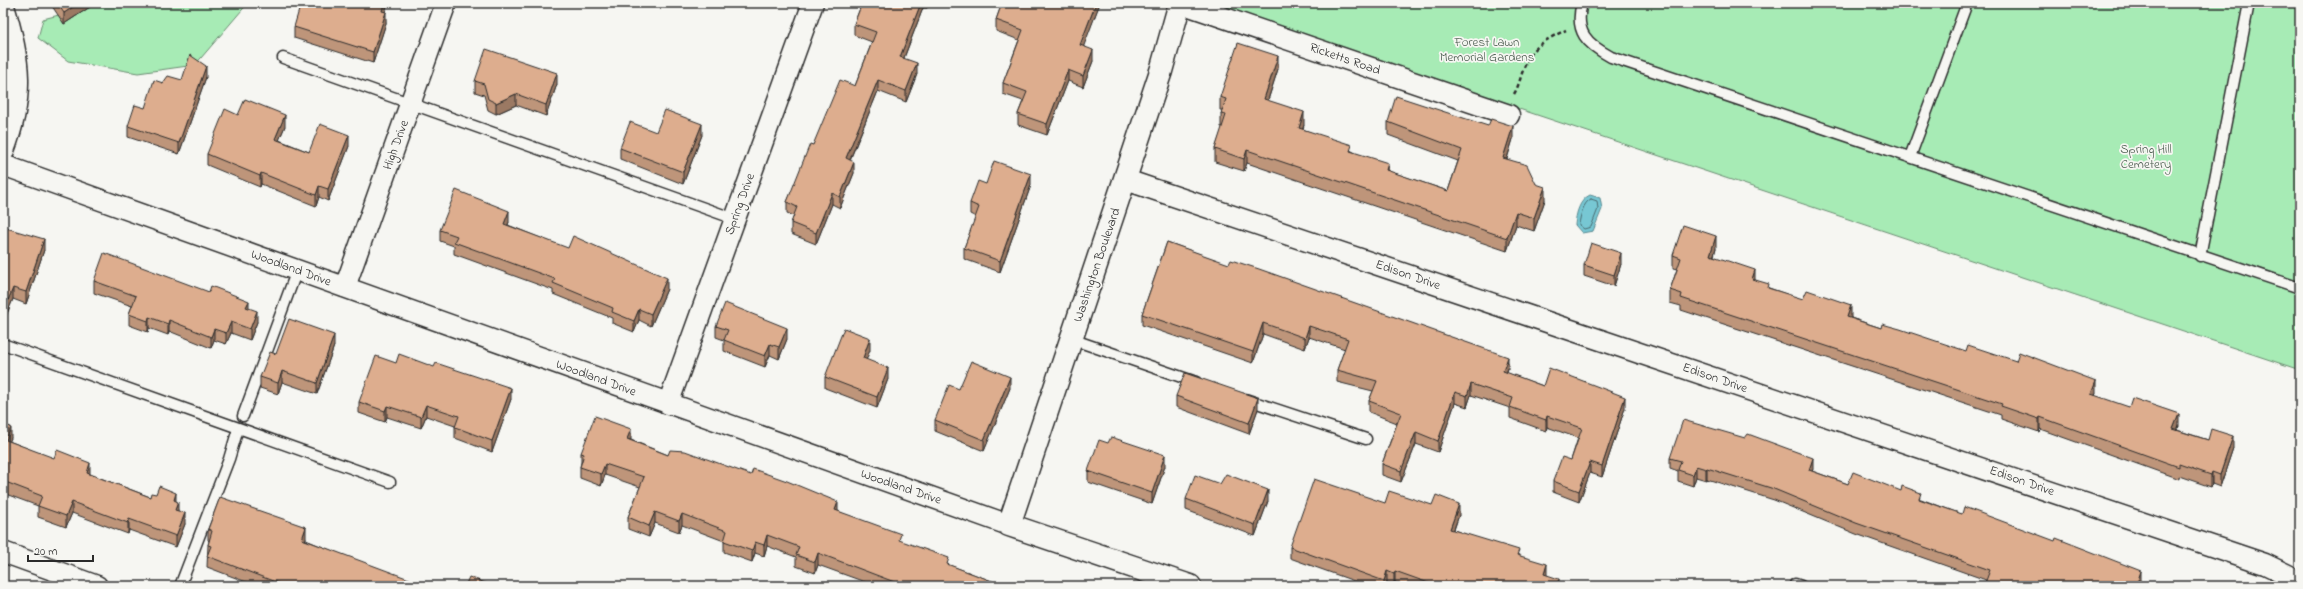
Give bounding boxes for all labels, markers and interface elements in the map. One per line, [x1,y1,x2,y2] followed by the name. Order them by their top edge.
[1440,33,1535,67] park label: Forest Lawn Memorial Gardens
[1307,38,1384,80] street label: Ricketts Road
[378,117,415,173] street label: High Drive
[2120,140,2172,175] park label: Spring Hill Cemetery
[720,170,761,238] street label: Spring Drive
[1069,205,1127,325] street label: Washington Boulevard
[248,245,334,291] street label: Woodland Drive
[1373,255,1443,295] street label: Edison Drive
[553,355,639,401] street label: Woodland Drive
[1680,358,1750,398] street label: Edison Drive
[1987,461,2057,501] street label: Edison Drive
[858,464,944,510] street label: Woodland Drive
[28,537,93,563] scale bar
[34,543,57,561] text: 20 m

